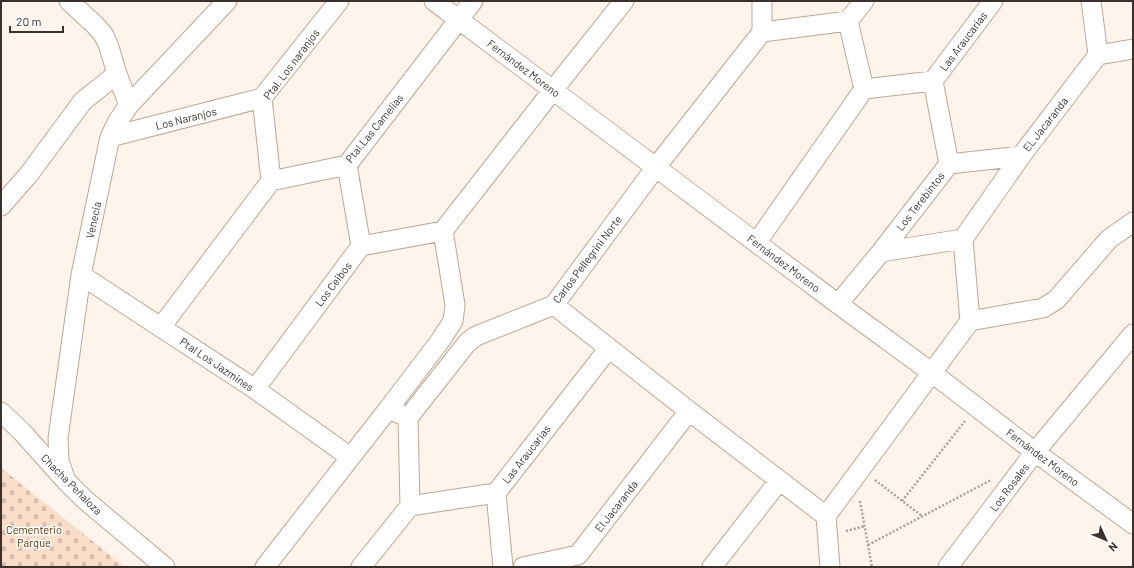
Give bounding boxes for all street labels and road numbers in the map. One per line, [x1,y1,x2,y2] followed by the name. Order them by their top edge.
[937,9,989,73] street label: Las Araucarias
[260,26,322,102] street label: Ptal. Los naranjos
[485,36,563,100] street label: Fernández Moreno
[342,91,406,165] street label: Ptal.Las Camelias
[1020,94,1070,154] street label: EL Jacaranda
[154,104,218,132] street label: Los Naranjos
[893,169,947,233] street label: Los Terebintos
[83,200,103,240] street label: Venecia
[550,213,624,305] street label: Carlos Pellegrini Norte
[745,231,823,295] street label: Fernández Moreno
[312,259,354,309] street label: Los Ceibos
[178,334,256,394] street label: Ptal Los Jazmines
[499,422,553,486] street label: Las Araucarias
[1004,425,1082,489] street label: Fernández Moreno
[39,451,105,517] street label: Chacha Peñaloza
[987,460,1031,514] street label: Los Rosales
[592,478,640,534] street label: El Jacaranda

